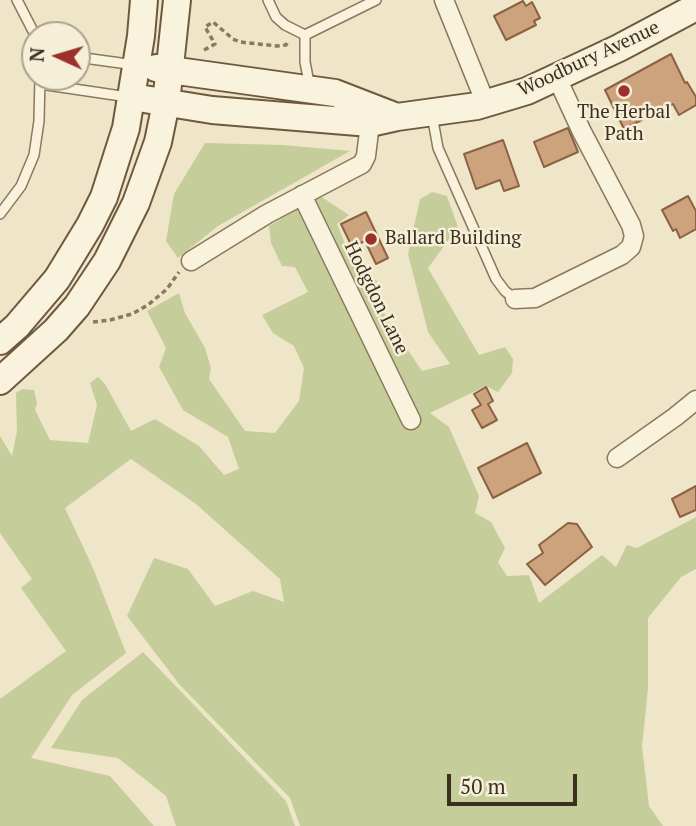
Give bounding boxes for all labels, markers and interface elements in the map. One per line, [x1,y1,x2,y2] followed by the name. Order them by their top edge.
[515,16,663,102] street label: Woodbury Avenue
[21,21,91,91] north arrow
[24,47,50,63] text: N
[616,83,632,99] marker: The Herbal Path
[577,102,671,146] place label: The Herbal Path
[385,228,521,250] place label: Ballard Building
[363,231,379,247] marker: Ballard Building
[339,238,413,358] street label: Hodgdon Lane
[451,760,580,804] scale bar
[460,772,506,800] text: 50 m

